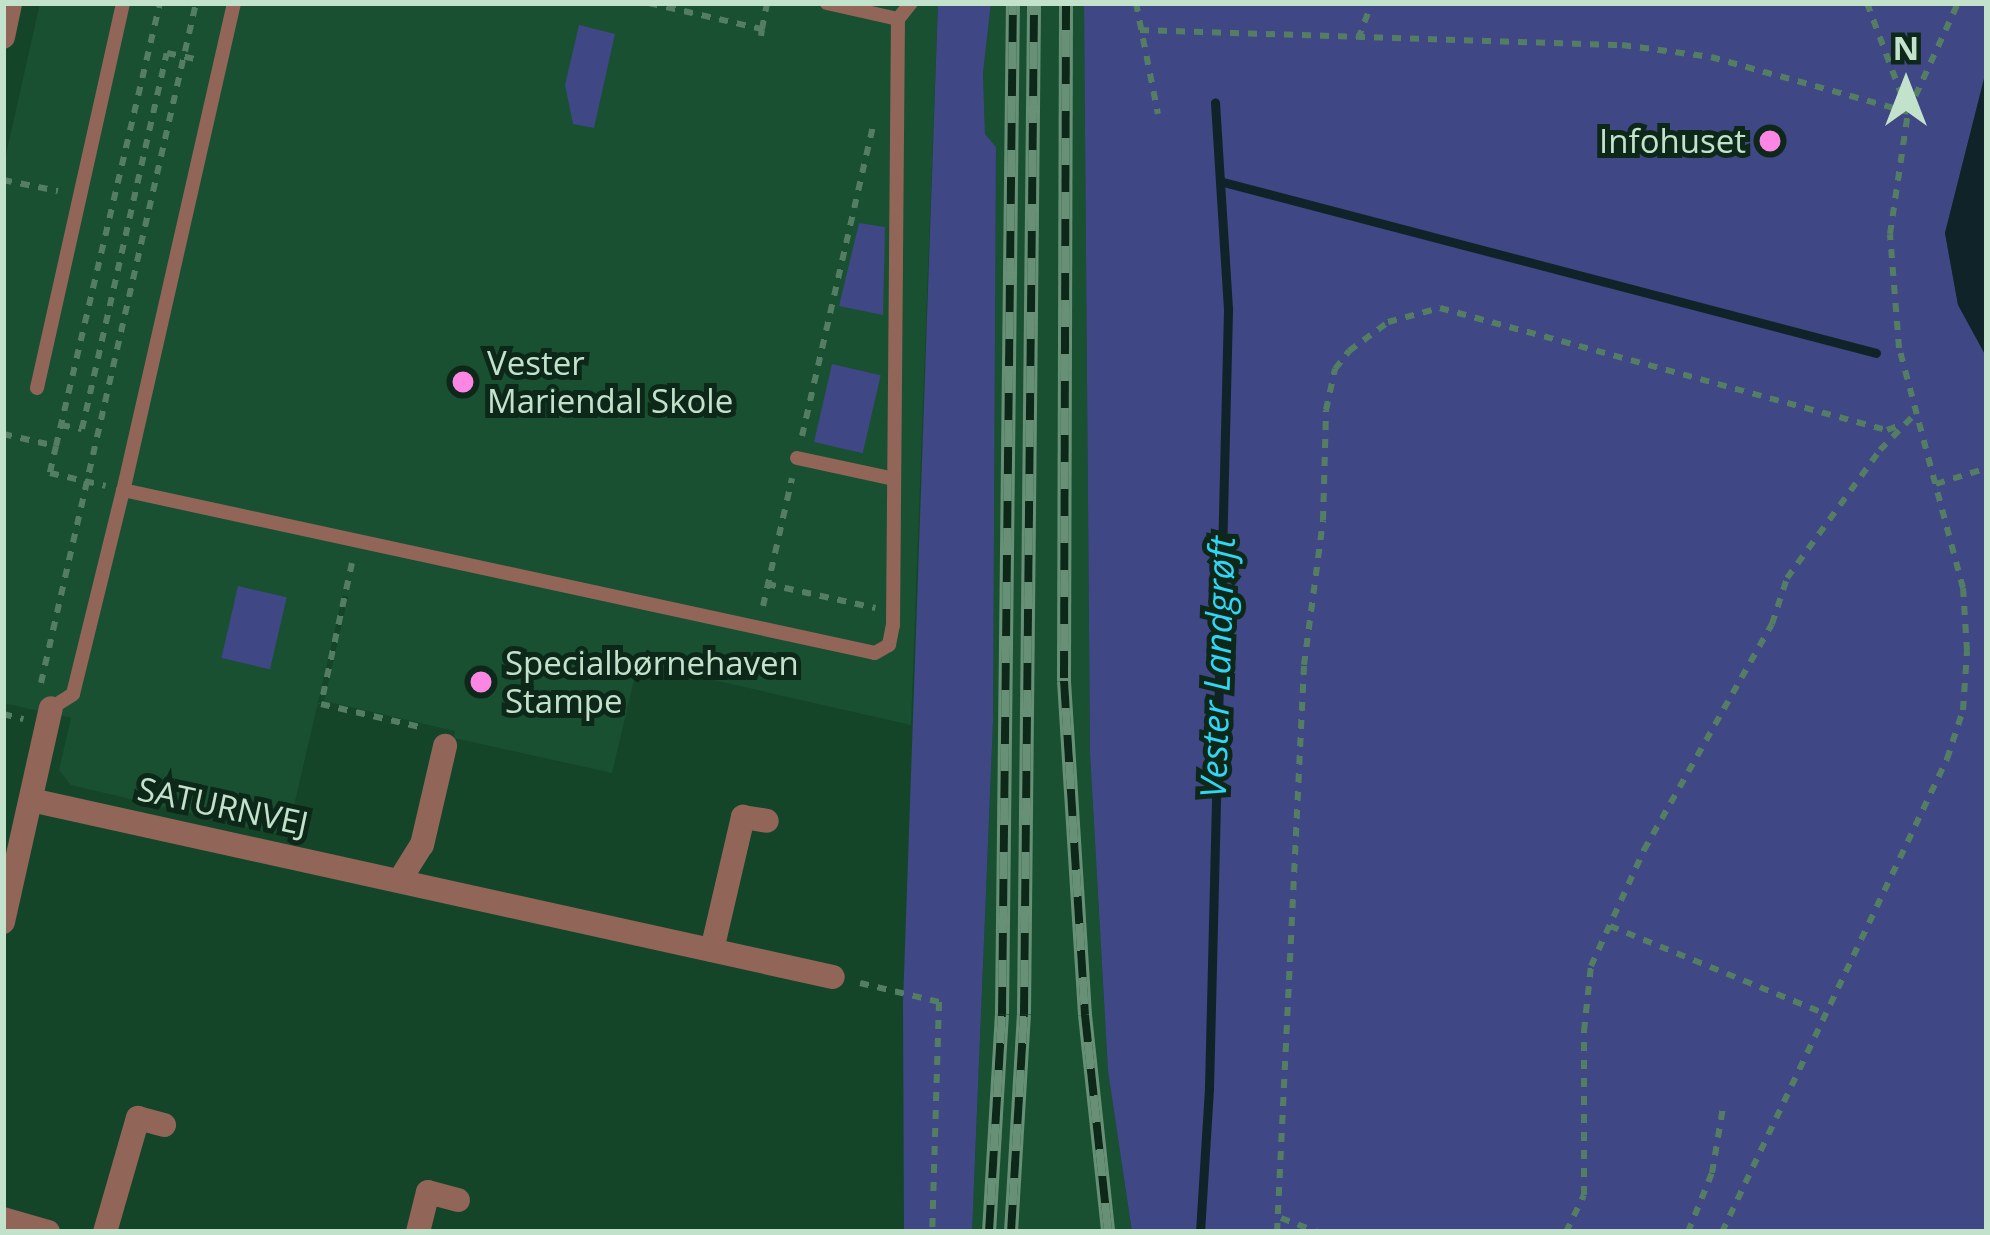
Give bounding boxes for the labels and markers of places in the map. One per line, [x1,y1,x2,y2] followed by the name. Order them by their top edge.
[1599,121,1746,161] place label: Infohuset
[1757,128,1783,154] marker: Infohuset
[487,343,733,421] place label: Vester Mariendal Skole
[450,369,476,395] marker: Vester Mariendal Skole
[505,643,799,721] place label: Specialbørnehaven Stampe
[468,669,494,695] marker: Specialbørnehaven Stampe

